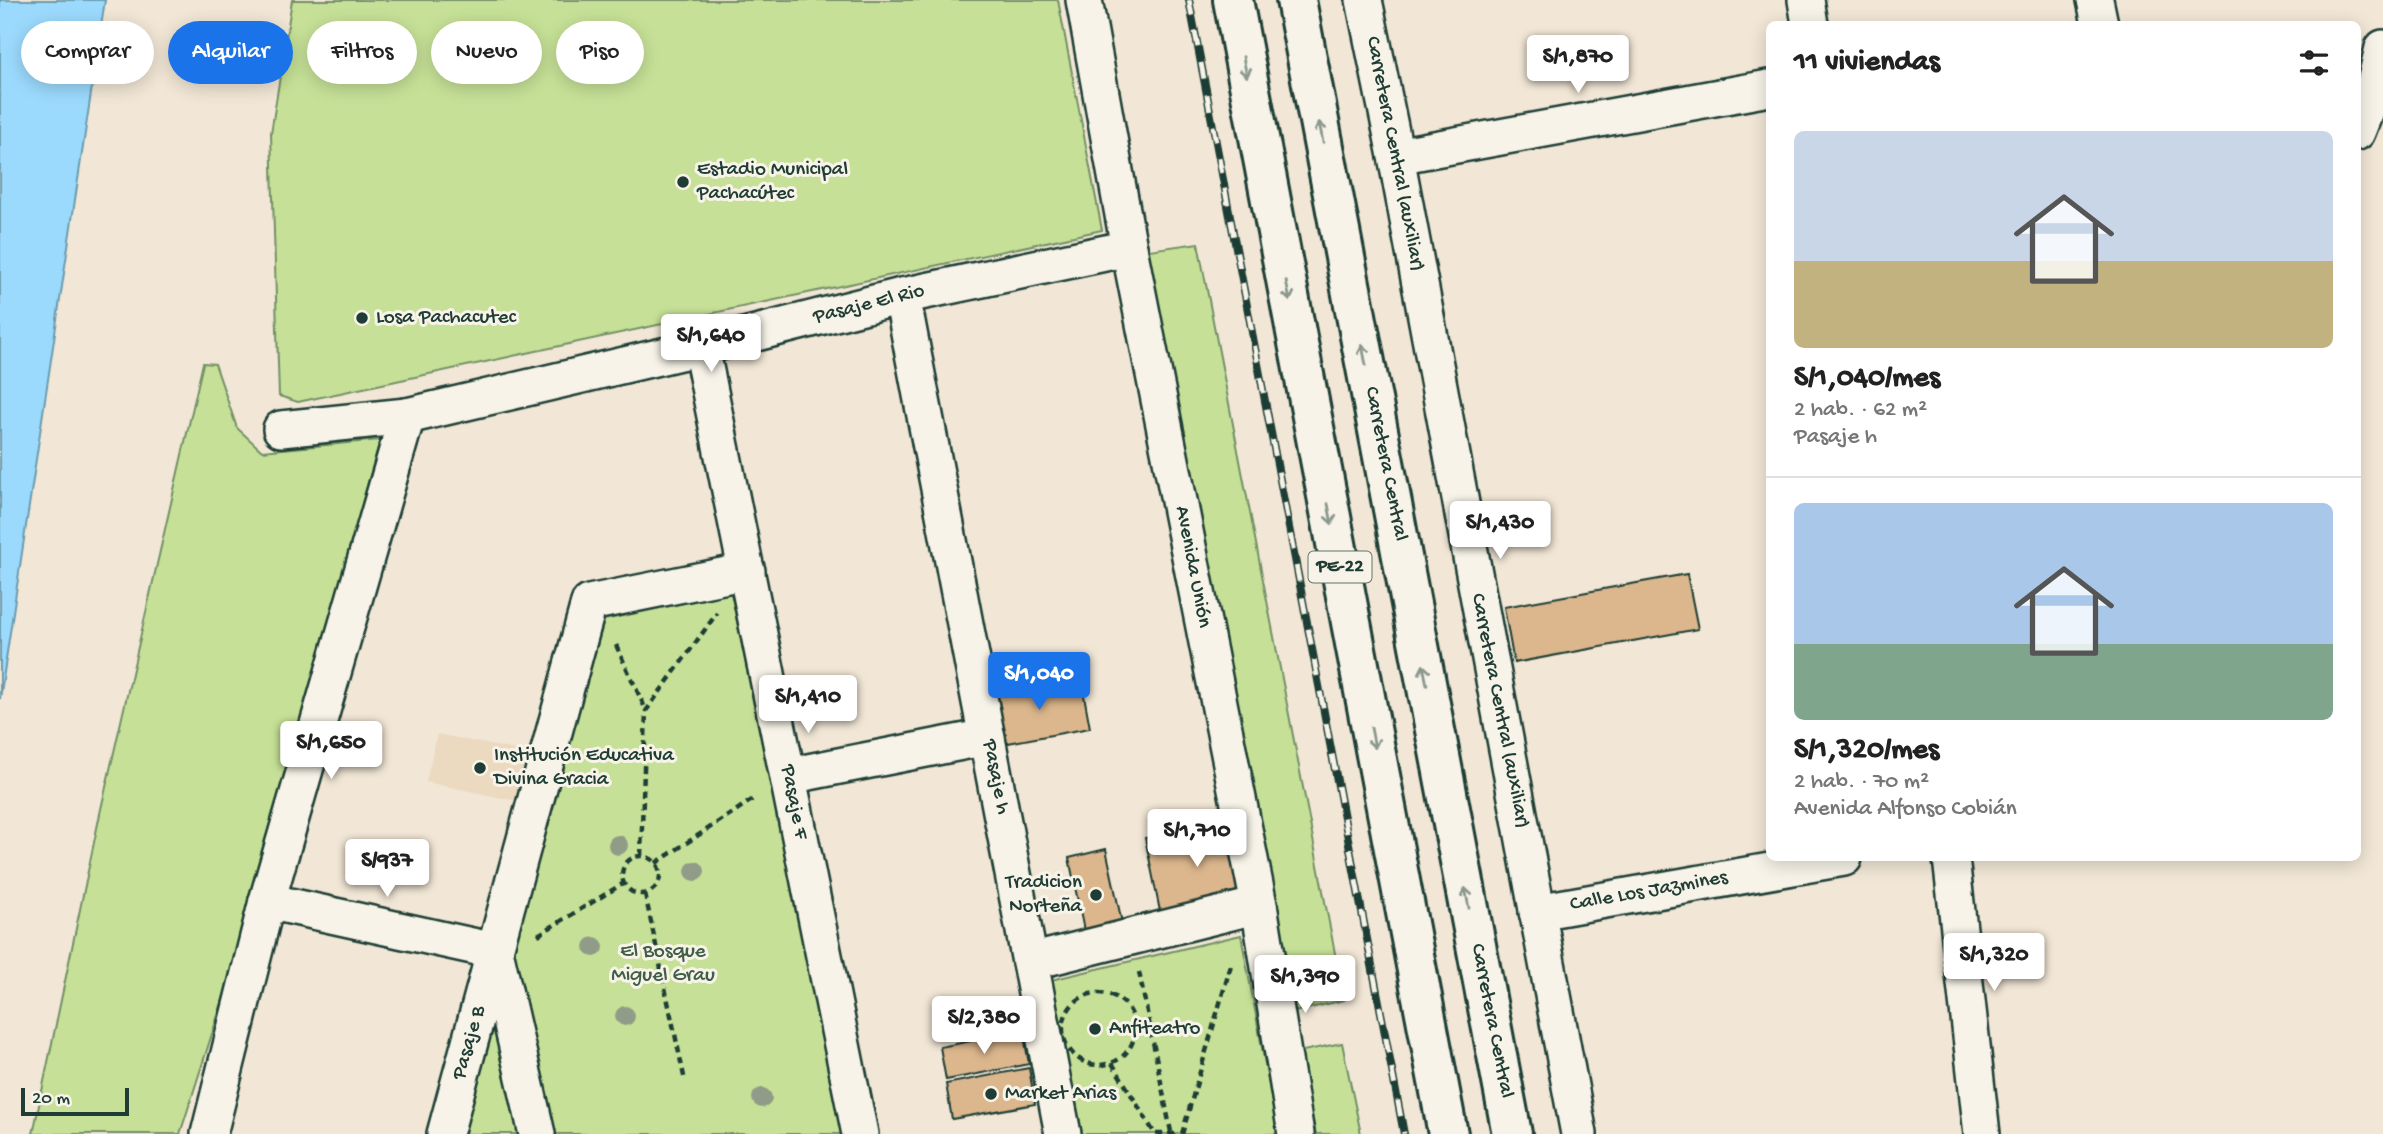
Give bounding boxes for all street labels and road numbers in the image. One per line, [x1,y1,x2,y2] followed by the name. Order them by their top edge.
[1359,34,1429,274] street label: Carretera Central (auxiliar)
[810,279,927,331] street label: Pasaje El Rio
[1358,385,1412,543] street label: Carretera Central
[1168,504,1216,630] street label: Avenida Unión
[1308,552,1372,582] road number: PE-22
[1464,591,1534,831] street label: Carretera Central (auxiliar)
[975,736,1015,817] street label: Pasaje h
[773,762,813,843] street label: Pasaje F
[1568,866,1731,918] street label: Calle Los Jazmines
[1464,942,1518,1100] street label: Carretera Central
[447,1002,493,1084] street label: Pasaje B

